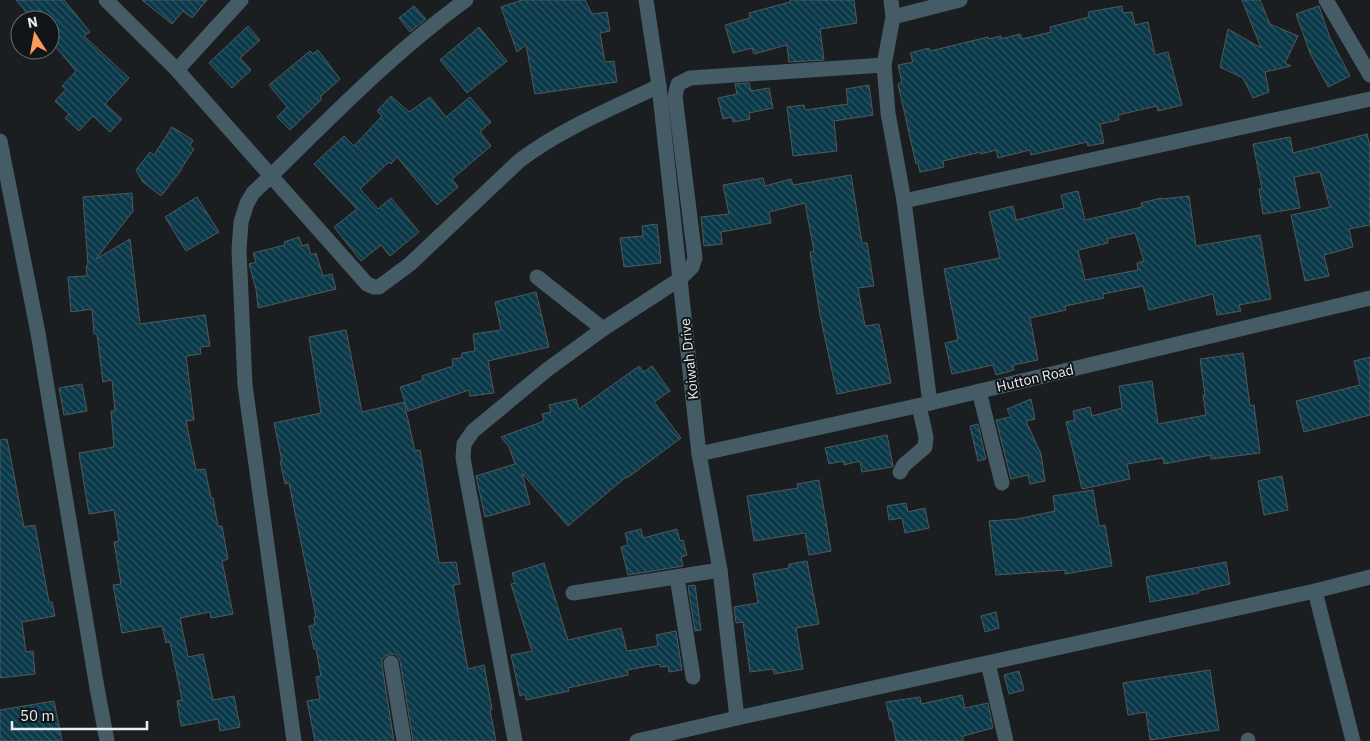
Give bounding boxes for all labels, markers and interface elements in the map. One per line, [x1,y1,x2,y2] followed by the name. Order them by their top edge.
[10,10,60,60] north arrow
[26,12,39,32] text: N
[676,317,702,401] street label: Koiwah Drive
[995,360,1075,396] street label: Hutton Road
[12,698,148,730] scale bar
[20,706,55,725] text: 50 m

